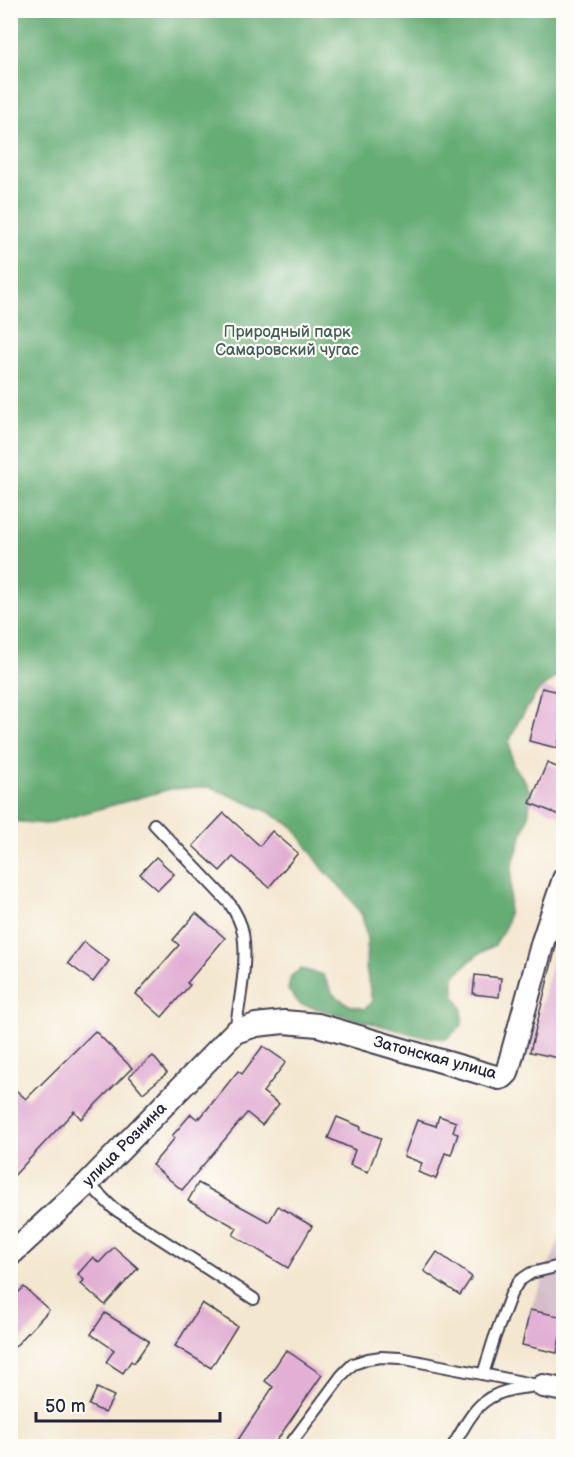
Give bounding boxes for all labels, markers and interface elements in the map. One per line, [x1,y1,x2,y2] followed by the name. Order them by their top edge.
[215,323,359,360] park label: Природный парк Самаровский чугас
[371,1032,499,1084] street label: Затонская улица
[79,1099,171,1191] street label: улица Рознина
[36,1385,220,1423] scale bar
[45,1396,86,1417] text: 50 m

